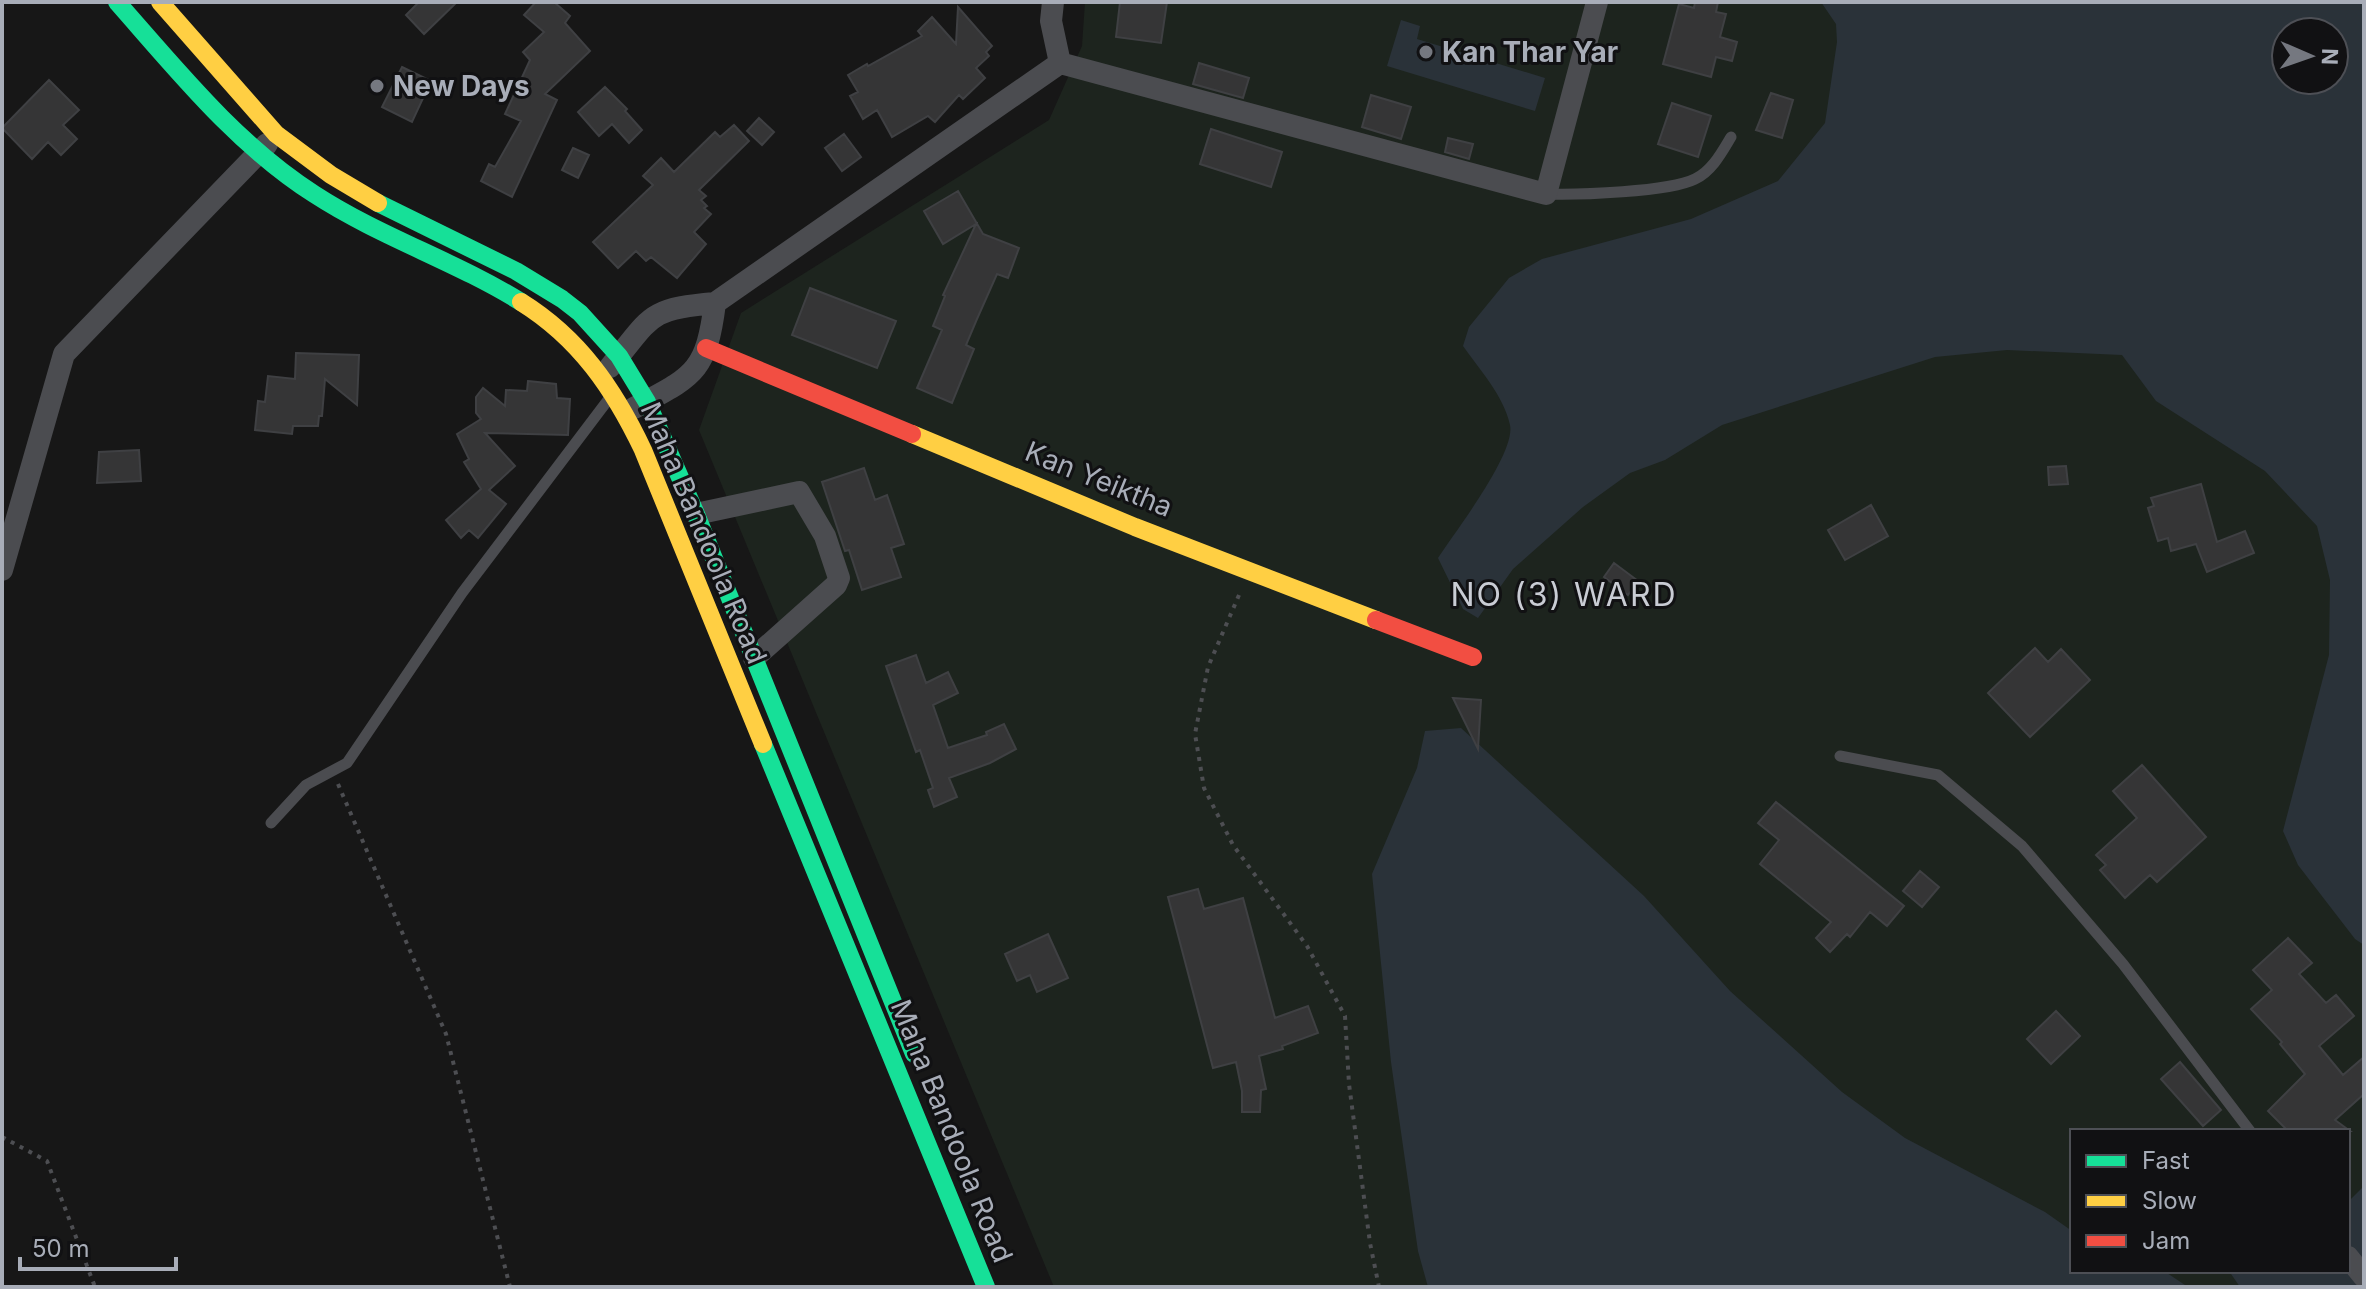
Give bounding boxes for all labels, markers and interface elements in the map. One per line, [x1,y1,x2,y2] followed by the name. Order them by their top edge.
[2270,16,2350,96] north arrow
[1442,35,1618,69] place label: Kan Thar Yar
[1417,43,1435,61] marker: Kan Thar Yar
[2317,48,2343,66] text: N
[393,69,530,103] place label: New Days
[368,77,386,95] marker: New Days
[634,397,774,669] street label: Maha Bandoola Road
[1020,434,1178,524] street label: Kan Yeiktha
[1450,575,1678,614] district label: NO (3) WARD
[884,995,1020,1267] street label: Maha Bandoola Road
[2070,1129,2350,1273] legend
[2142,1146,2190,1175] text: Fast
[2142,1186,2197,1215] text: Slow
[20,1221,176,1271] scale bar
[2142,1226,2190,1255] text: Jam
[32,1234,90,1263] text: 50 m

